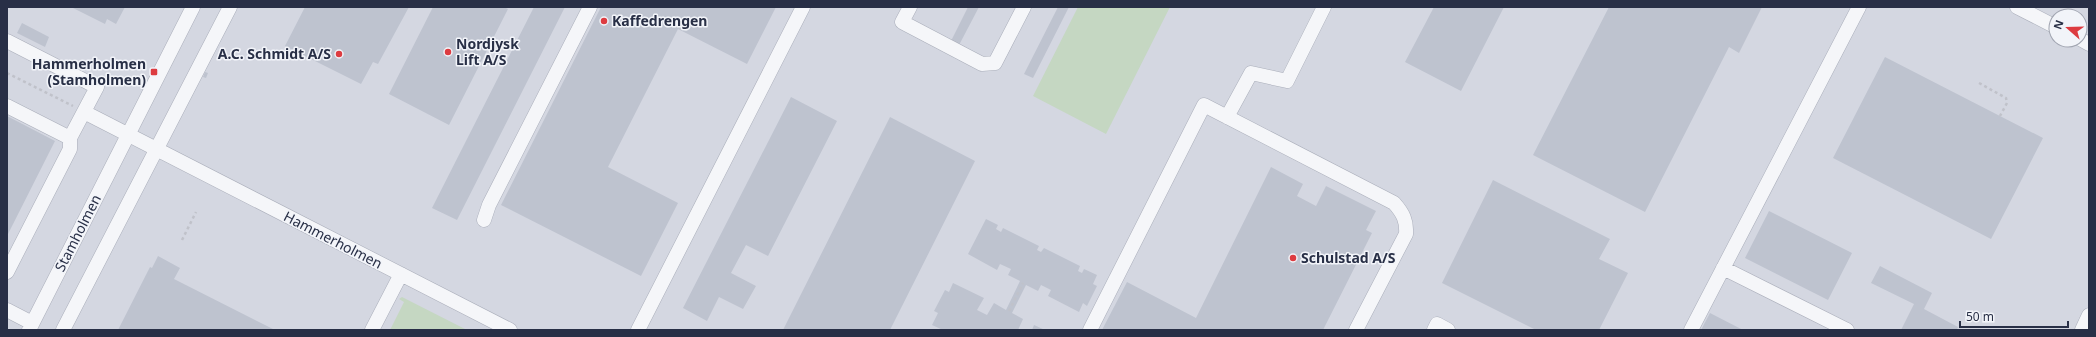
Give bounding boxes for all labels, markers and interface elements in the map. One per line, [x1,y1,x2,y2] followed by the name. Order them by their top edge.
[2048,8,2088,48] north arrow
[612,11,707,30] place label: Kaffedrengen
[599,16,609,26] marker: Kaffedrengen
[2050,18,2067,31] text: N
[456,34,519,69] place label: Nordjysk Lift A/S
[218,44,331,63] place label: A.C. Schmidt A/S
[443,47,453,57] marker: Nordjysk Lift A/S
[334,49,344,59] marker: A.C. Schmidt A/S
[32,54,146,89] place label: Hammerholmen (Stamholmen)
[149,67,159,77] marker: Hammerholmen (Stamholmen)
[50,191,105,275] street label: Stamholmen
[281,206,386,273] street label: Hammerholmen
[1301,248,1396,267] place label: Schulstad A/S
[1288,253,1298,263] marker: Schulstad A/S
[1960,303,2068,329] scale bar
[1966,308,1994,325] text: 50 m

